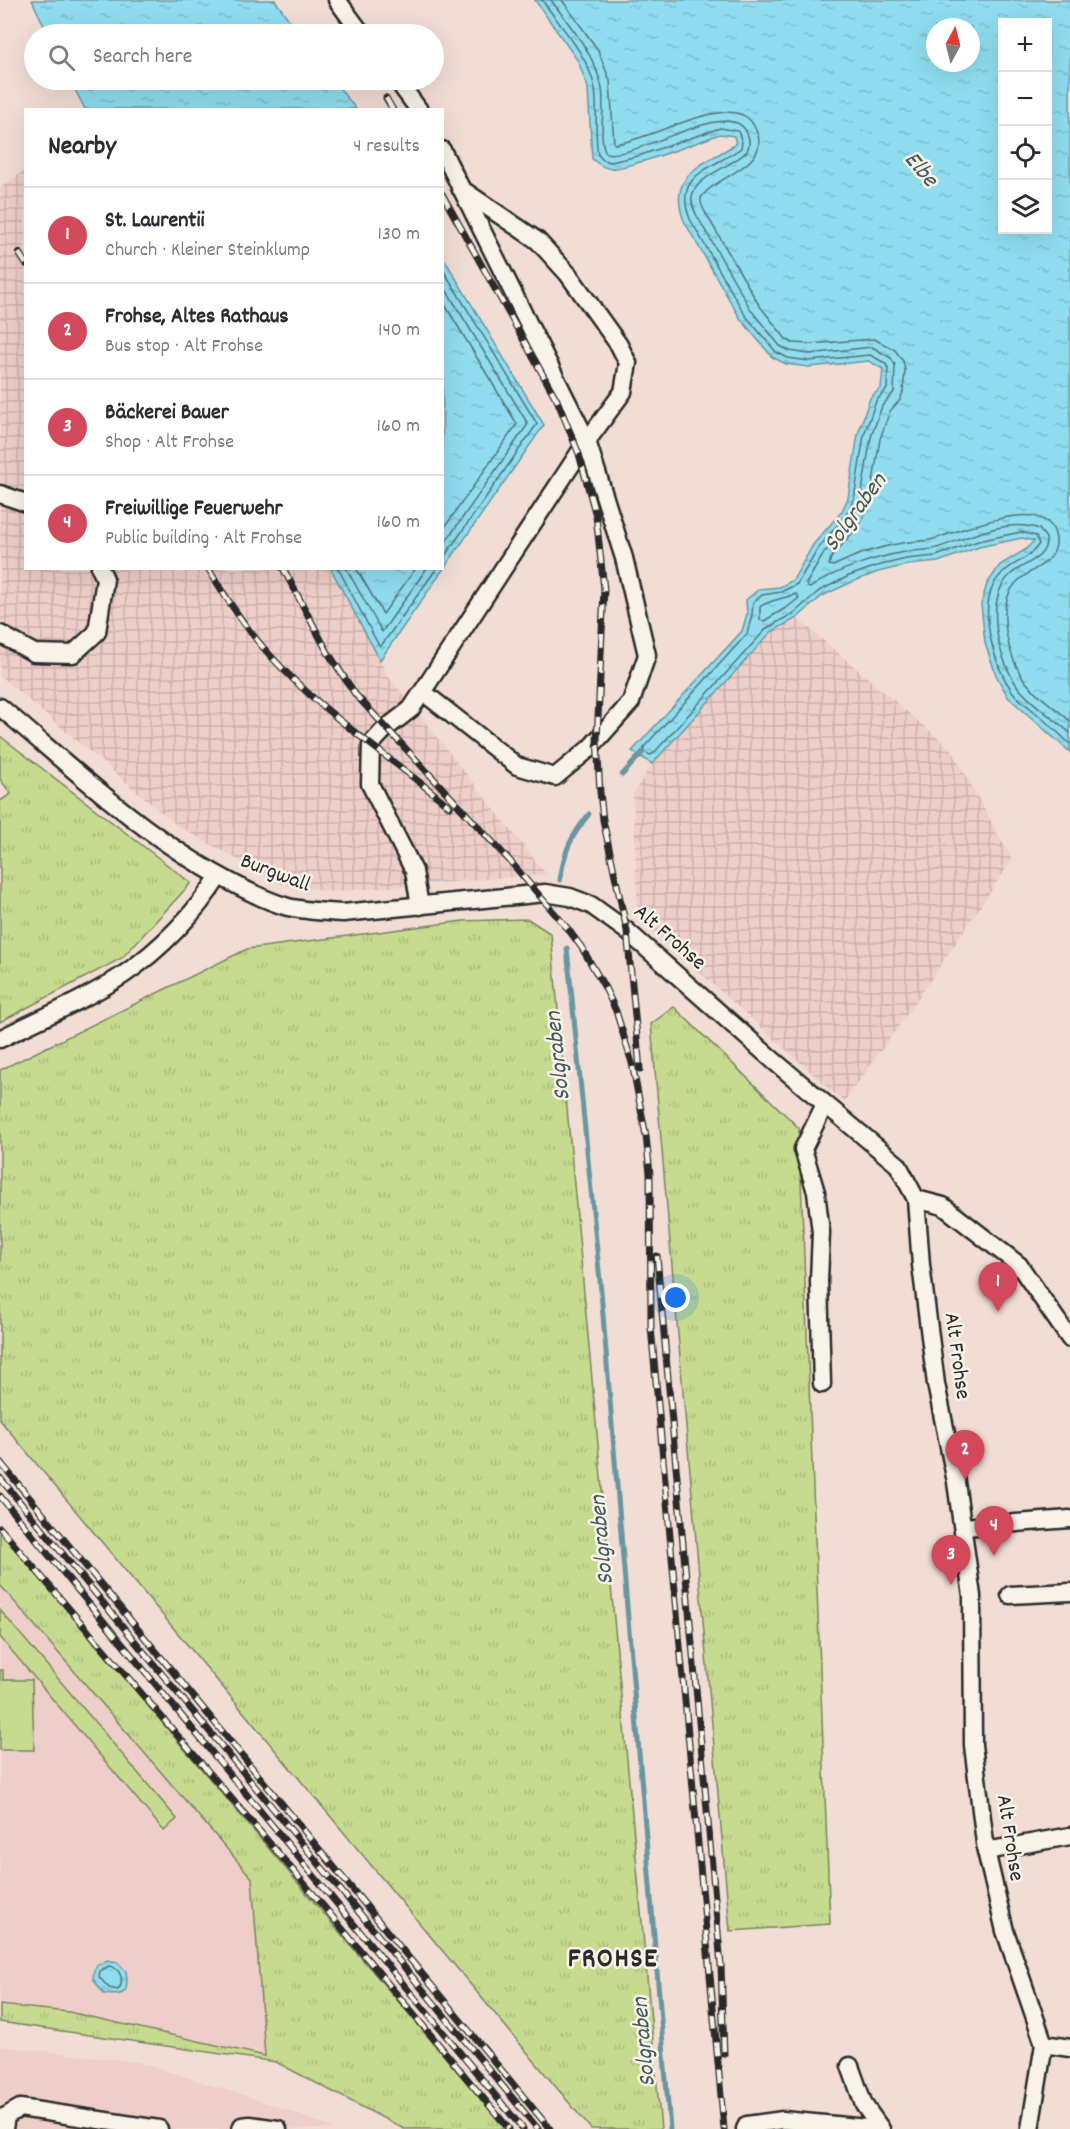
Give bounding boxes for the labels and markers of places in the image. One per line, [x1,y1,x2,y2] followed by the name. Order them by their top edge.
[978,1262,1018,1312] pin: 1
[946,1430,984,1480] pin: 2
[974,1506,1014,1556] pin: 4
[932,1536,970,1585] pin: 3

